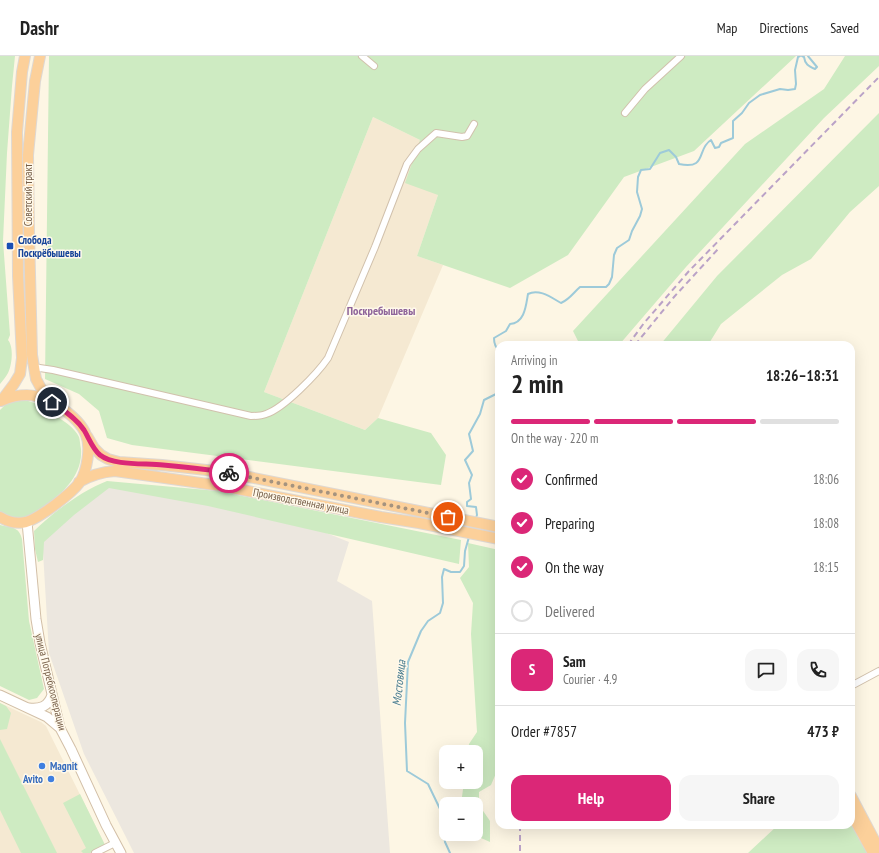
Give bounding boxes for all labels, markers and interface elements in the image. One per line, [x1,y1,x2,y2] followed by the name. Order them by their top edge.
[20,16,59,40] text: Dashr
[717,19,737,37] text: Map
[759,19,808,37] text: Directions
[830,19,859,37] text: Saved
[21,163,35,226] street label: Советский тракт
[18,233,81,260] place label: Слобода Поскрёбышевы
[5,241,15,251] marker: Слобода Поскрёбышевы
[347,303,415,318] district label: Поскребышевы
[511,352,558,369] text: Arriving in
[766,366,839,385] text: 18:26–18:31
[511,367,564,400] text: 2 min
[35,385,69,419] pin
[41,391,63,413] icon: home
[511,430,598,447] text: On the way · 220 m
[209,453,249,493] courier
[218,462,240,484] icon: bike
[511,468,533,490] icon: check
[545,470,598,489] text: Confirmed
[813,471,839,488] text: 18:06
[252,485,350,517] street label: Производственная улица
[431,500,465,534] pin
[437,506,459,528] icon: bag
[511,512,533,534] icon: check
[545,514,595,533] text: Preparing
[813,515,839,532] text: 18:08
[511,556,533,578] icon: check
[545,558,604,577] text: On the way
[813,559,839,576] text: 18:15
[545,602,595,621] text: Delivered
[32,632,70,732] street label: улица Потребкооперации
[745,649,787,691] button: chat
[797,649,839,691] button: phone
[563,652,586,671] text: Sam
[389,658,408,707] water label: Мостовица
[529,660,535,679] text: S
[563,671,617,688] text: Courier · 4.9
[511,722,577,741] text: Order #7857
[807,722,839,741] text: 473 ₽
[439,745,483,841] map controls
[439,745,483,789] button: +
[50,759,78,773] place label: Magnit
[37,761,47,771] marker: Magnit
[22,772,43,786] place label: Avito
[46,774,56,784] marker: Avito
[511,775,671,821] button: Help
[679,775,839,821] button: Share
[439,797,483,841] button: −

